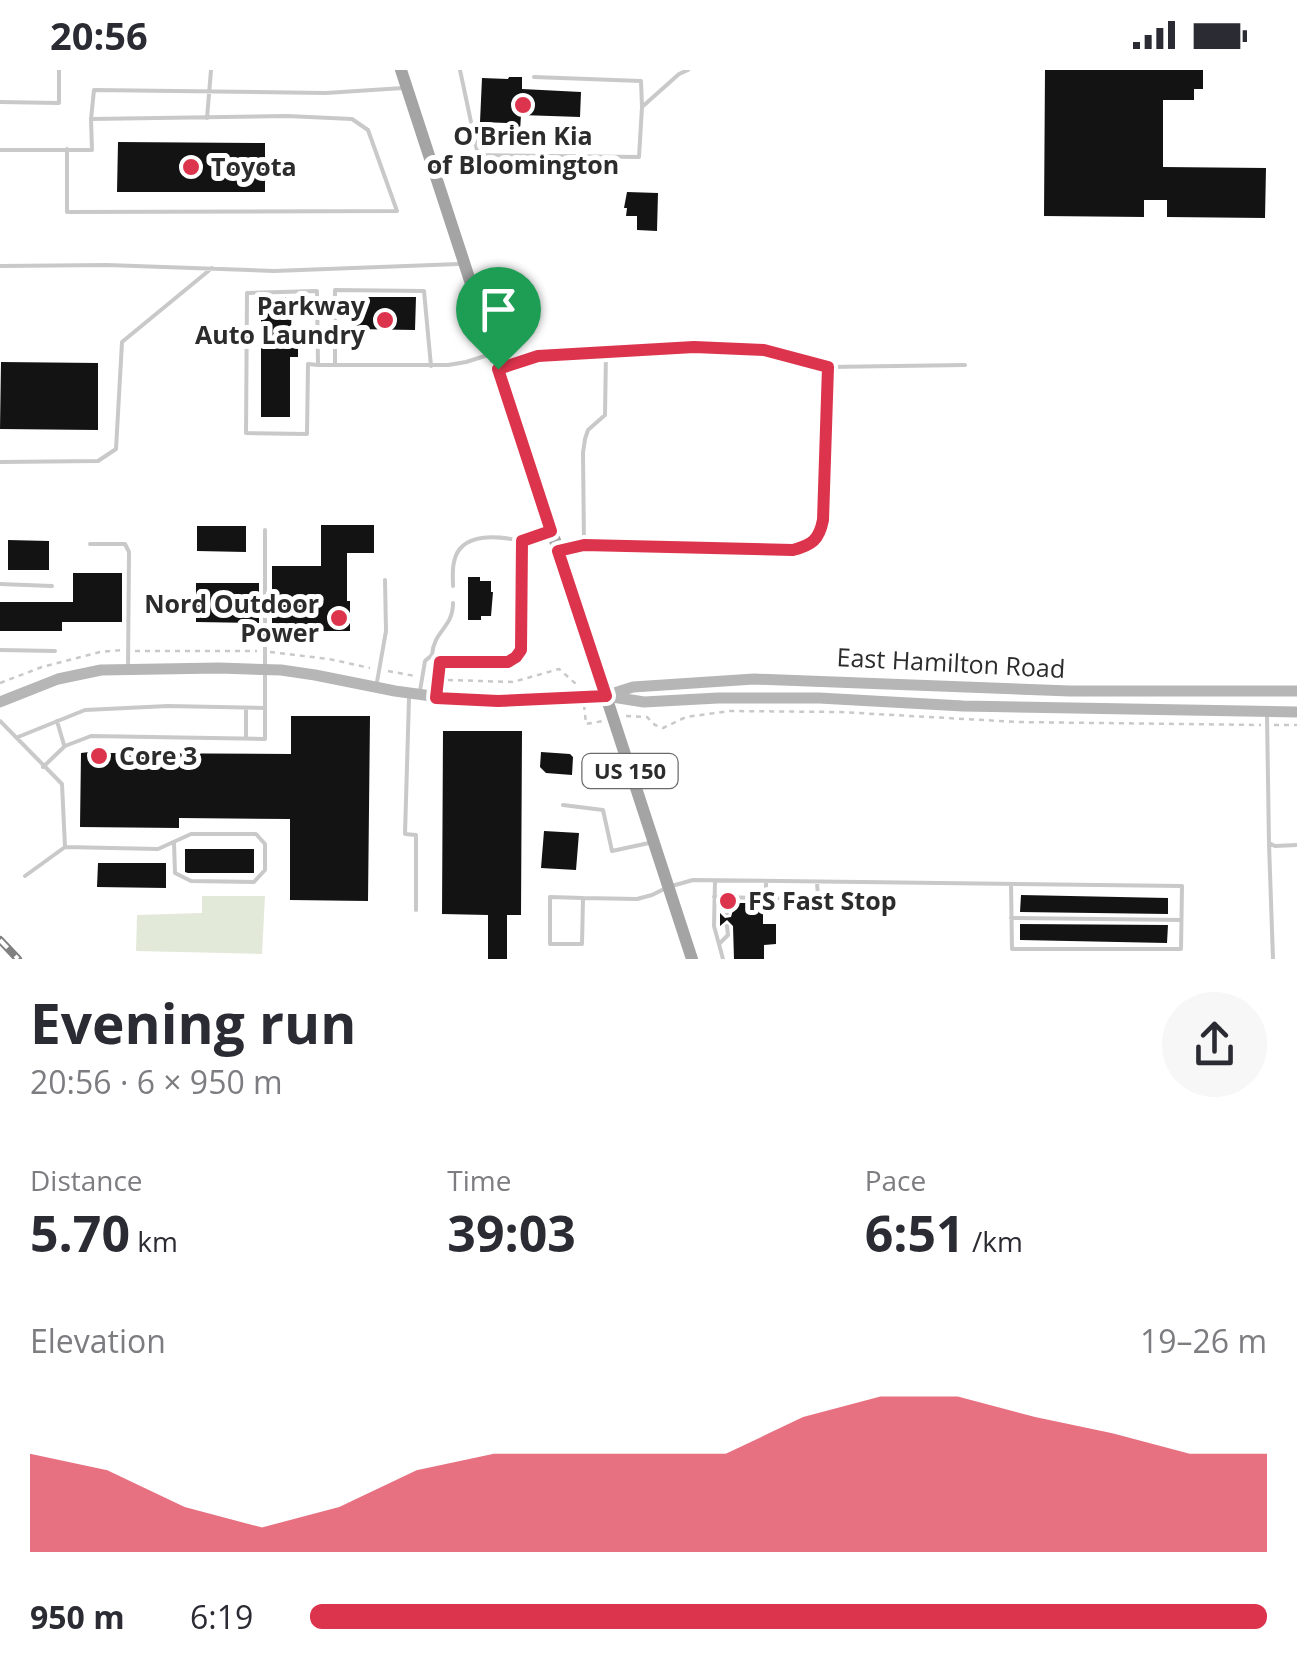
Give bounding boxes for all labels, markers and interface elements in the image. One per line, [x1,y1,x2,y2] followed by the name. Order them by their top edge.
[50,9,148,61] text: 20:56
[512,94,534,116] marker: O'Brien Kia of Bloomington
[427,118,619,181] place label: O'Brien Kia of Bloomington
[211,149,297,183] place label: Toyota
[180,156,202,178] marker: Toyota
[456,267,541,370] pin
[471,282,526,337] icon: arrive
[195,288,366,351] place label: Parkway Auto Laundry
[374,309,396,331] marker: Parkway Auto Laundry
[144,586,319,649] place label: Nord Outdoor Power
[328,607,350,629] marker: Nord Outdoor Power
[836,639,1066,685] street label: East Hamilton Road
[119,738,197,772] place label: Core 3
[88,745,110,767] marker: Core 3
[582,754,678,788] road number: US 150
[748,883,897,917] place label: FS Fast Stop
[717,890,739,912] marker: FS Fast Stop
[30,985,356,1060] text: Evening run
[1162,992,1267,1097] button: share
[30,1060,283,1103] text: 20:56 · 6 × 950 m
[30,1161,143,1199] text: Distance
[447,1161,511,1199] text: Time
[865,1161,926,1199] text: Pace
[30,1199,130,1267] text: 5.70
[447,1199,576,1267] text: 39:03
[865,1199,965,1267] text: 6:51
[130,1222,178,1260] text: km
[965,1222,1023,1260] text: /km
[30,1319,166,1362] text: Elevation
[1140,1319,1267,1362] text: 19–26 m
[30,1595,125,1638] text: 950 m
[190,1595,253,1638] text: 6:19

